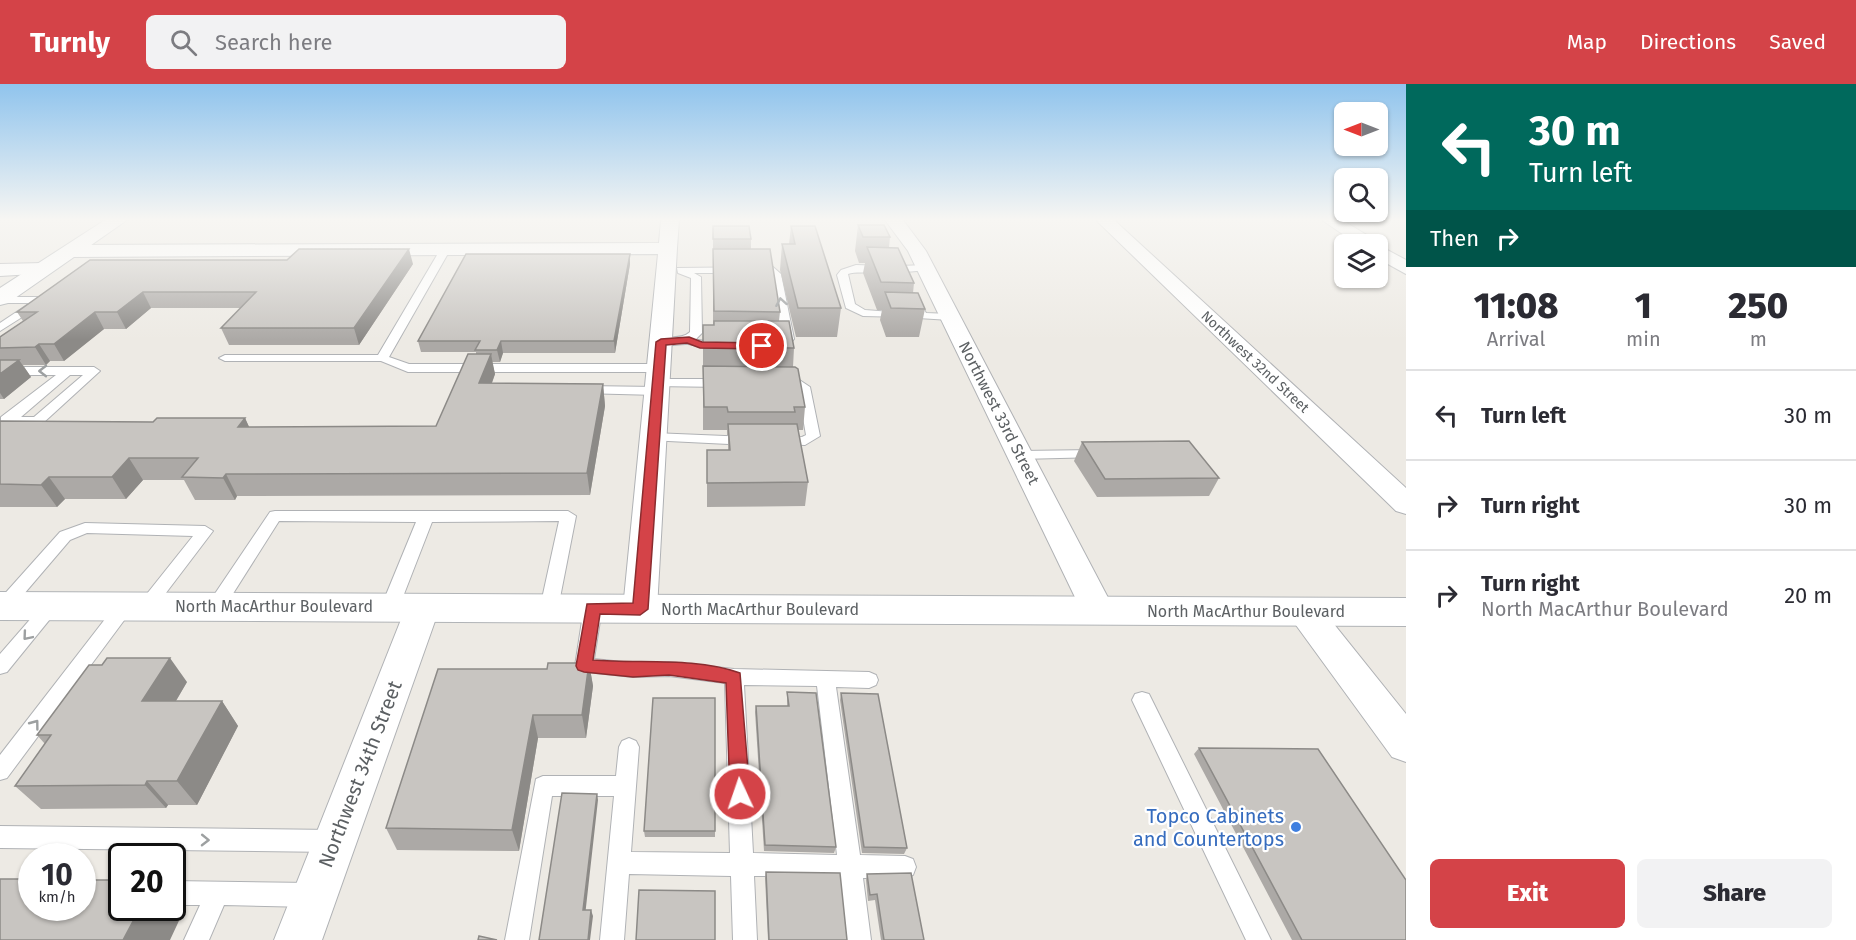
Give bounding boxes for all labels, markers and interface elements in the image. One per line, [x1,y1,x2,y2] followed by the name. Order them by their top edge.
[146,15,566,69] search box
[30,26,110,59] text: Turnly
[167,26,200,59] icon: search
[215,29,332,56] text: Search here
[1567,29,1607,55] text: Map
[1640,29,1736,55] text: Directions
[1769,29,1826,55] text: Saved
[1334,102,1388,156] north arrow
[1334,102,1388,288] map controls
[1529,106,1621,156] text: 30 m
[1430,108,1508,186] icon: left
[1529,157,1632,189] text: Turn left
[1334,168,1388,222] button: search
[1491,222,1524,255] icon: right
[1430,225,1479,252] text: Then
[1334,234,1388,288] button: layers
[1474,284,1558,328] text: 11:08
[1635,284,1652,328] text: 1
[1728,284,1788,328] text: 250
[775,298,788,308] one-way arrow
[1197,308,1313,417] street label: Northwest 32nd Street
[736,320,787,371] pin
[1487,327,1545,351] text: Arrival
[1626,327,1661,351] text: min
[1750,327,1767,351] text: m
[745,329,778,362] icon: arrive
[955,338,1043,488] street label: Northwest 33rd Street
[38,365,47,377] one-way arrow
[1430,399,1463,432] icon: left
[1481,402,1566,429] text: Turn left
[1784,402,1832,429] text: 30 m
[1430,489,1463,522] icon: right
[1481,492,1580,519] text: Turn right
[1784,492,1832,519] text: 30 m
[1481,570,1580,597] text: Turn right
[1430,579,1463,612] icon: right
[1784,582,1832,609] text: 20 m
[175,597,373,616] street label: North MacArthur Boulevard
[1481,597,1729,621] text: North MacArthur Boulevard
[661,600,859,619] street label: North MacArthur Boulevard
[1147,602,1345,621] street label: North MacArthur Boulevard
[23,629,34,640] one-way arrow
[313,676,407,871] street label: Northwest 34th Street
[28,720,39,731] one-way arrow
[708,762,772,826] position arrow
[1133,804,1284,851] place label: Topco Cabinets and Countertops
[1289,820,1303,834] marker: Topco Cabinets and Countertops
[201,833,210,846] one-way arrow
[108,843,186,921] speed limit sign: 20
[41,857,73,893] text: 10
[1430,859,1625,928] button: Exit
[1637,859,1832,928] button: Share
[38,888,76,906] text: km/h

